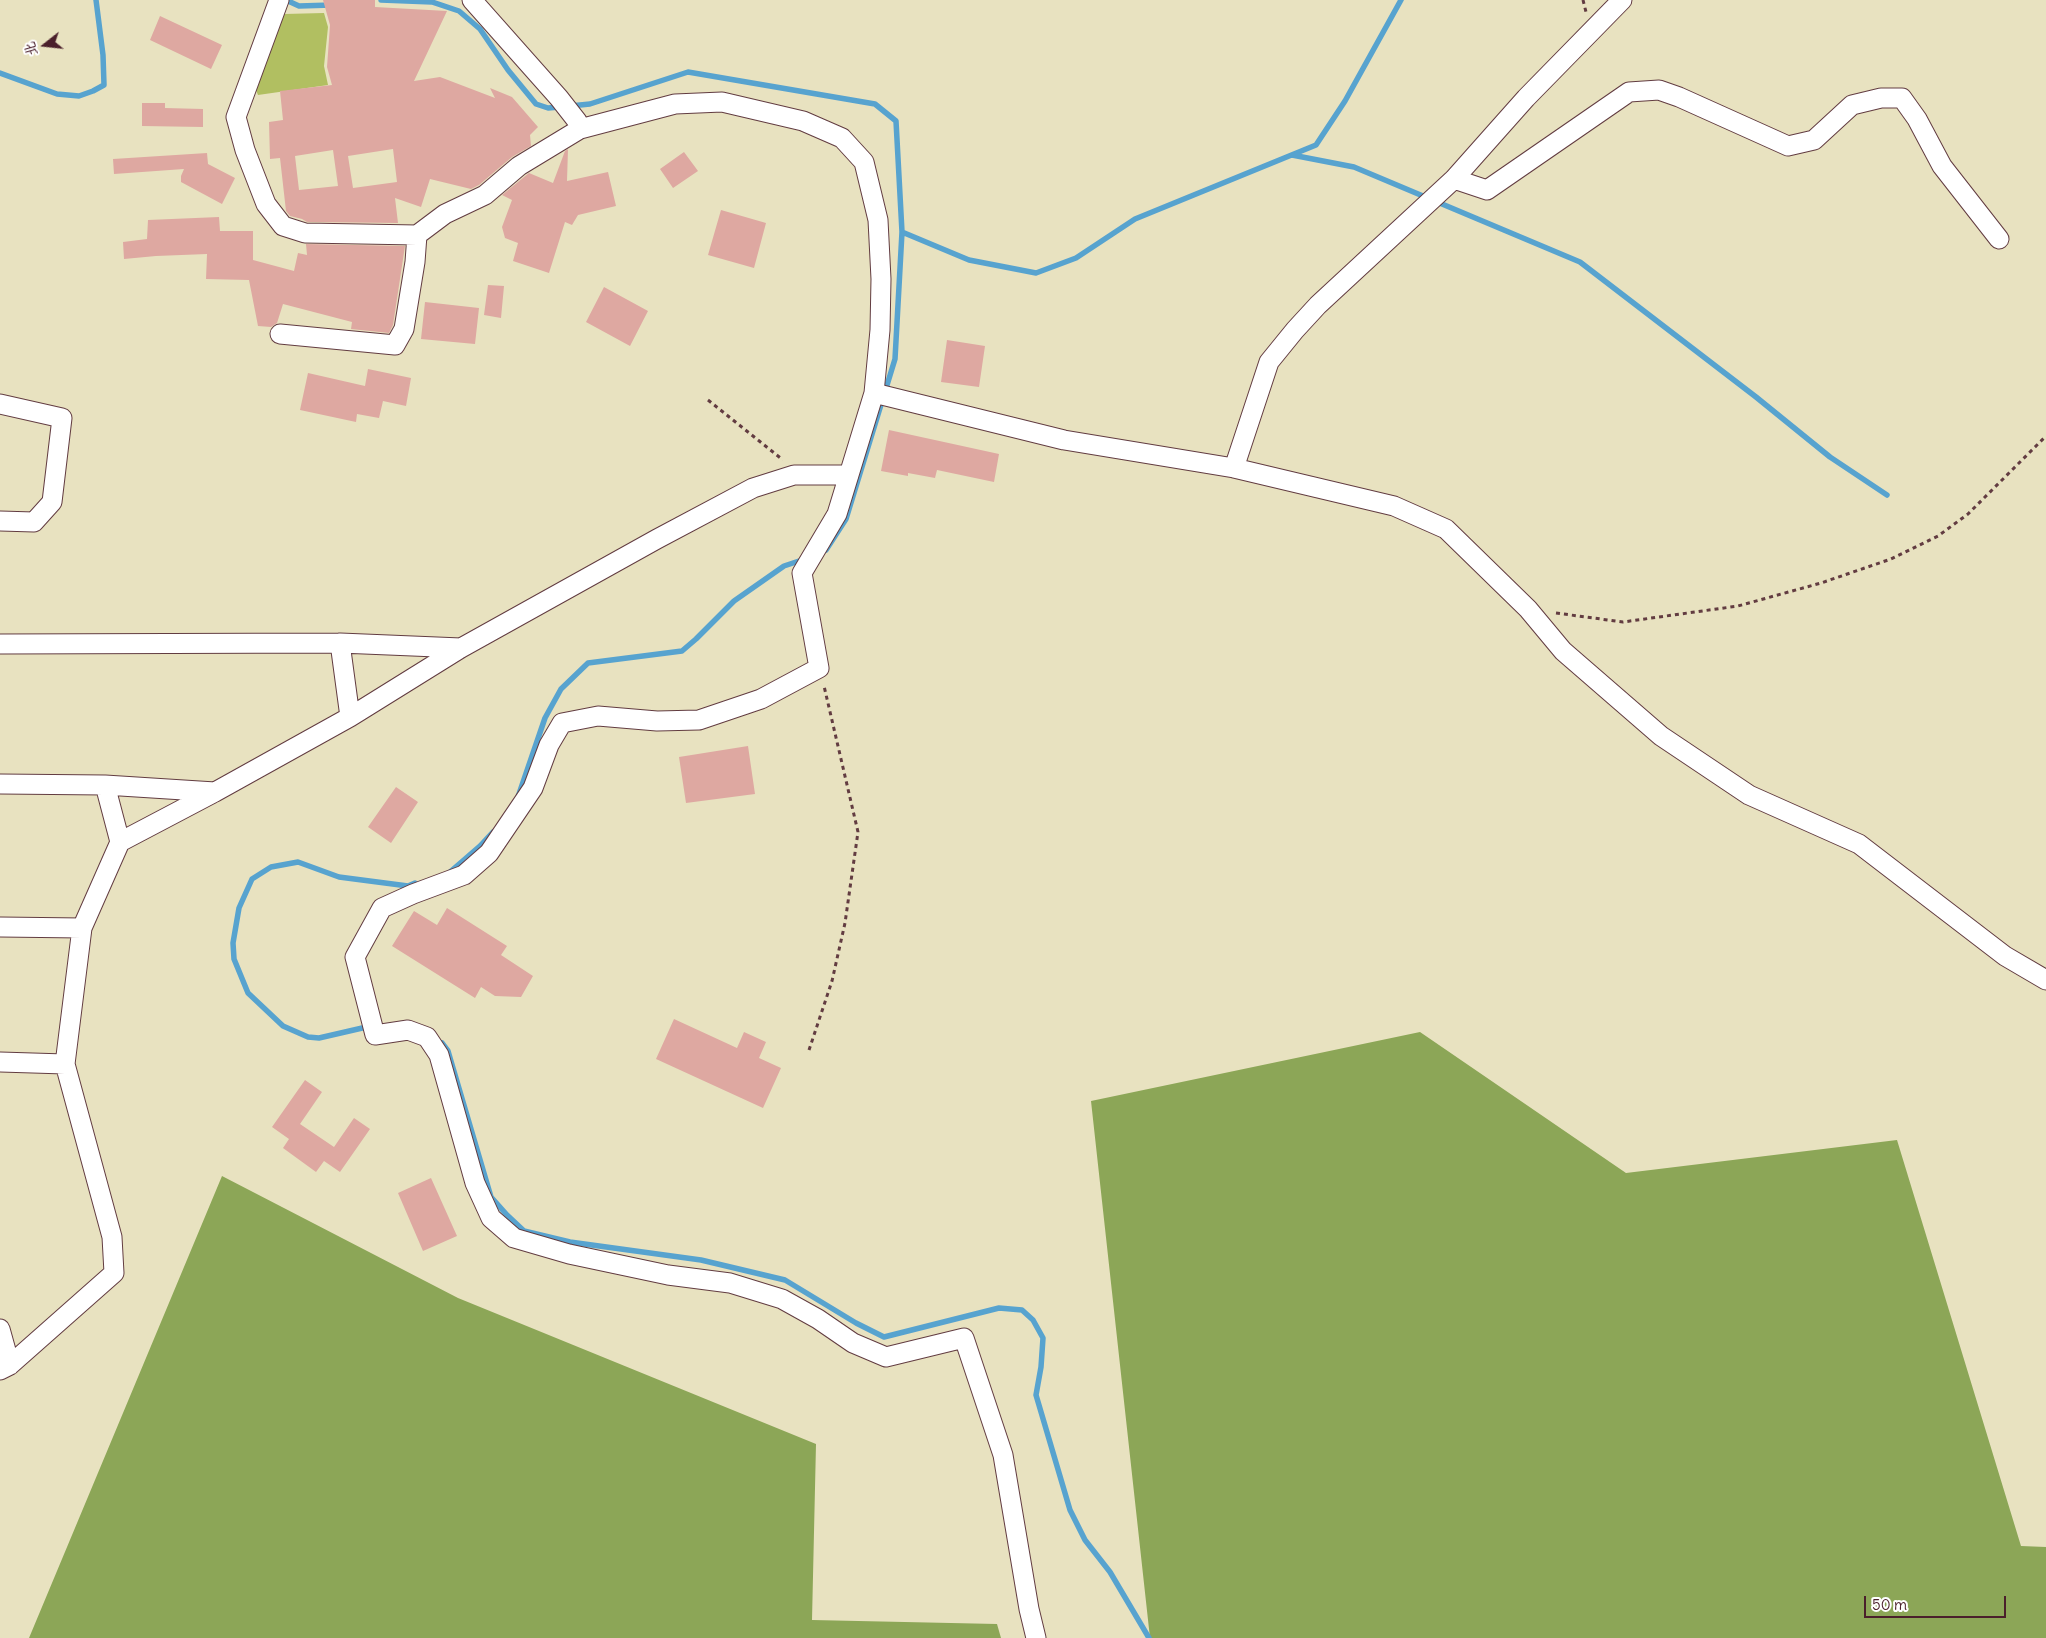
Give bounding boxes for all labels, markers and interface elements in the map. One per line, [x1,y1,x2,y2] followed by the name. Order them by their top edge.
[20,20,70,70] north arrow
[20,40,41,58] text: 北
[1866,1586,2008,1618] scale bar
[1872,1595,1907,1614] text: 50 m

